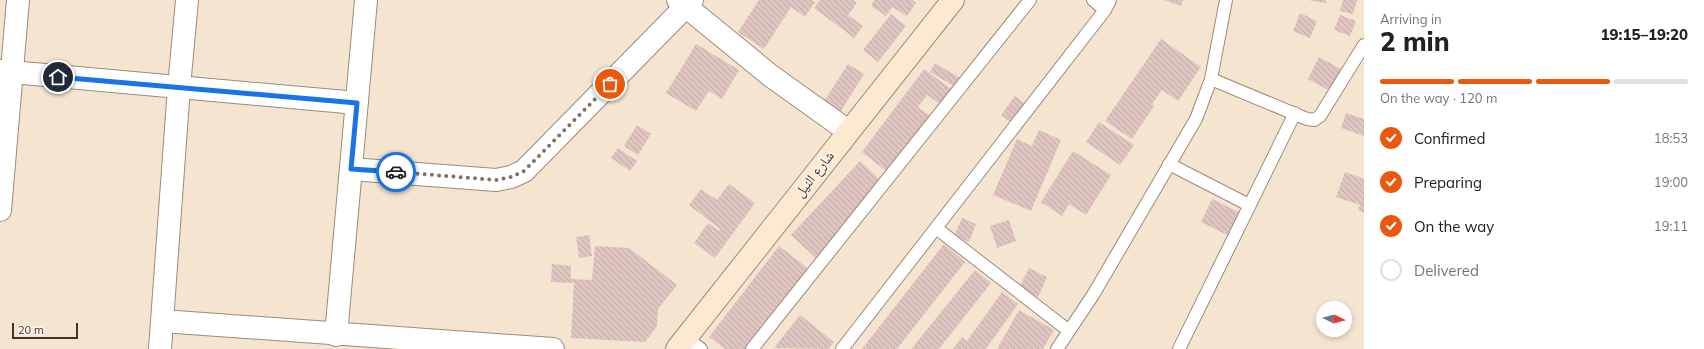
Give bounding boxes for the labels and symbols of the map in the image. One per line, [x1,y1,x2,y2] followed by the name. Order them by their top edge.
[41,60,75,94] pin
[593,67,627,101] pin
[790,147,838,201] street label: شارع النيل
[376,152,416,192] courier
[1316,301,1352,337] north arrow
[12,321,78,340] scale bar

